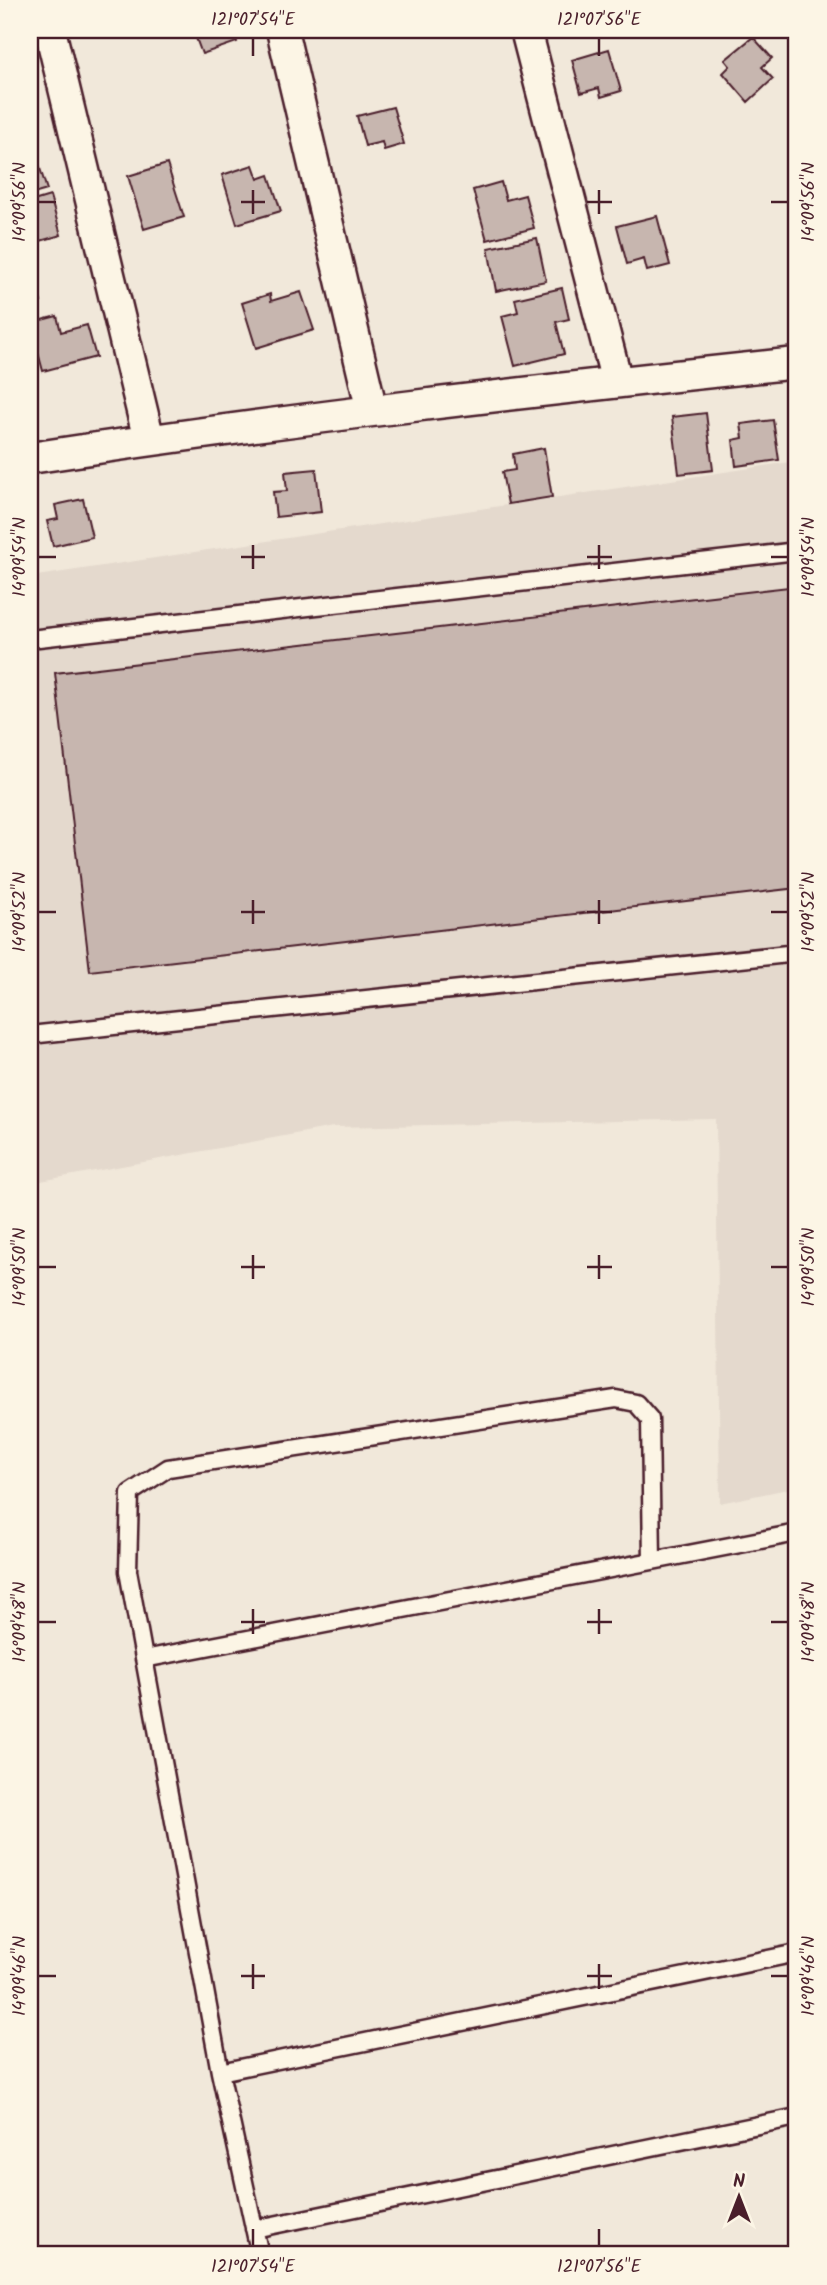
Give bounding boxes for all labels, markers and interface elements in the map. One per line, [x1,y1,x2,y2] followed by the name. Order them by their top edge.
[211,6,295,35] text: 121°07'54"E
[557,6,641,35] text: 121°07'56"E
[6,162,35,242] text: 14°09'56"N
[795,162,824,242] text: 14°09'56"N
[6,517,35,597] text: 14°09'54"N
[795,517,824,597] text: 14°09'54"N
[6,872,35,952] text: 14°09'52"N
[795,872,824,952] text: 14°09'52"N
[6,1228,35,1306] text: 14°09'50"N
[795,1228,824,1306] text: 14°09'50"N
[6,1582,35,1662] text: 14°09'48"N
[795,1582,824,1662] text: 14°09'48"N
[6,1936,35,2016] text: 14°09'46"N
[795,1936,824,2016] text: 14°09'46"N
[704,2162,774,2232] north arrow
[733,2167,745,2197] text: N
[211,2253,295,2282] text: 121°07'54"E
[557,2253,641,2282] text: 121°07'56"E

